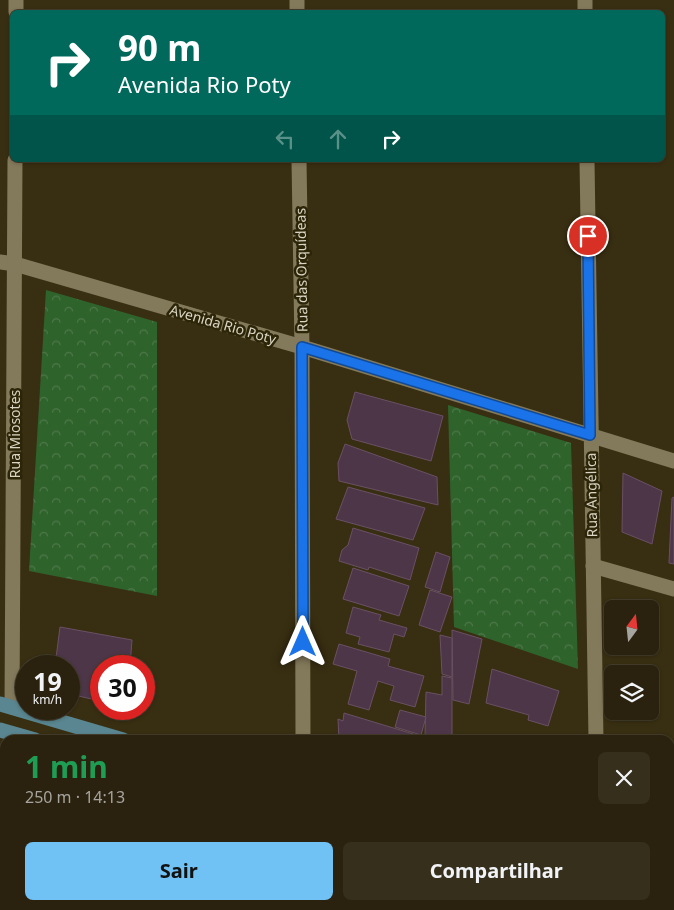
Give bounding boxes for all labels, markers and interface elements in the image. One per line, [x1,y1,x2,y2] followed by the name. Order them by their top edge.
[118,24,201,71] text: 90 m
[35,30,100,95] icon: right
[118,69,291,99] text: Avenida Rio Poty
[271,125,299,153] icon: left
[324,125,352,153] icon: ahead
[377,125,405,153] icon: right
[290,208,312,332] street label: Rua das Orquídeas
[567,215,609,257] pin
[574,222,602,250] icon: arrive
[168,300,279,349] street label: Avenida Rio Poty
[5,389,24,478] street label: Rua Miosotes
[581,452,601,538] street label: Rua Angélica
[604,600,659,655] north arrow
[604,600,659,720] map controls
[276,615,328,667] position arrow
[90,655,155,720] speed limit sign: 30
[33,664,62,698] text: 19
[604,665,659,720] button: layers
[33,691,62,708] text: km/h
[25,746,108,787] text: 1 min
[598,752,650,804] button: close
[25,786,125,808] text: 250 m · 14:13
[25,842,333,900] button: Sair
[343,842,650,900] button: Compartilhar

